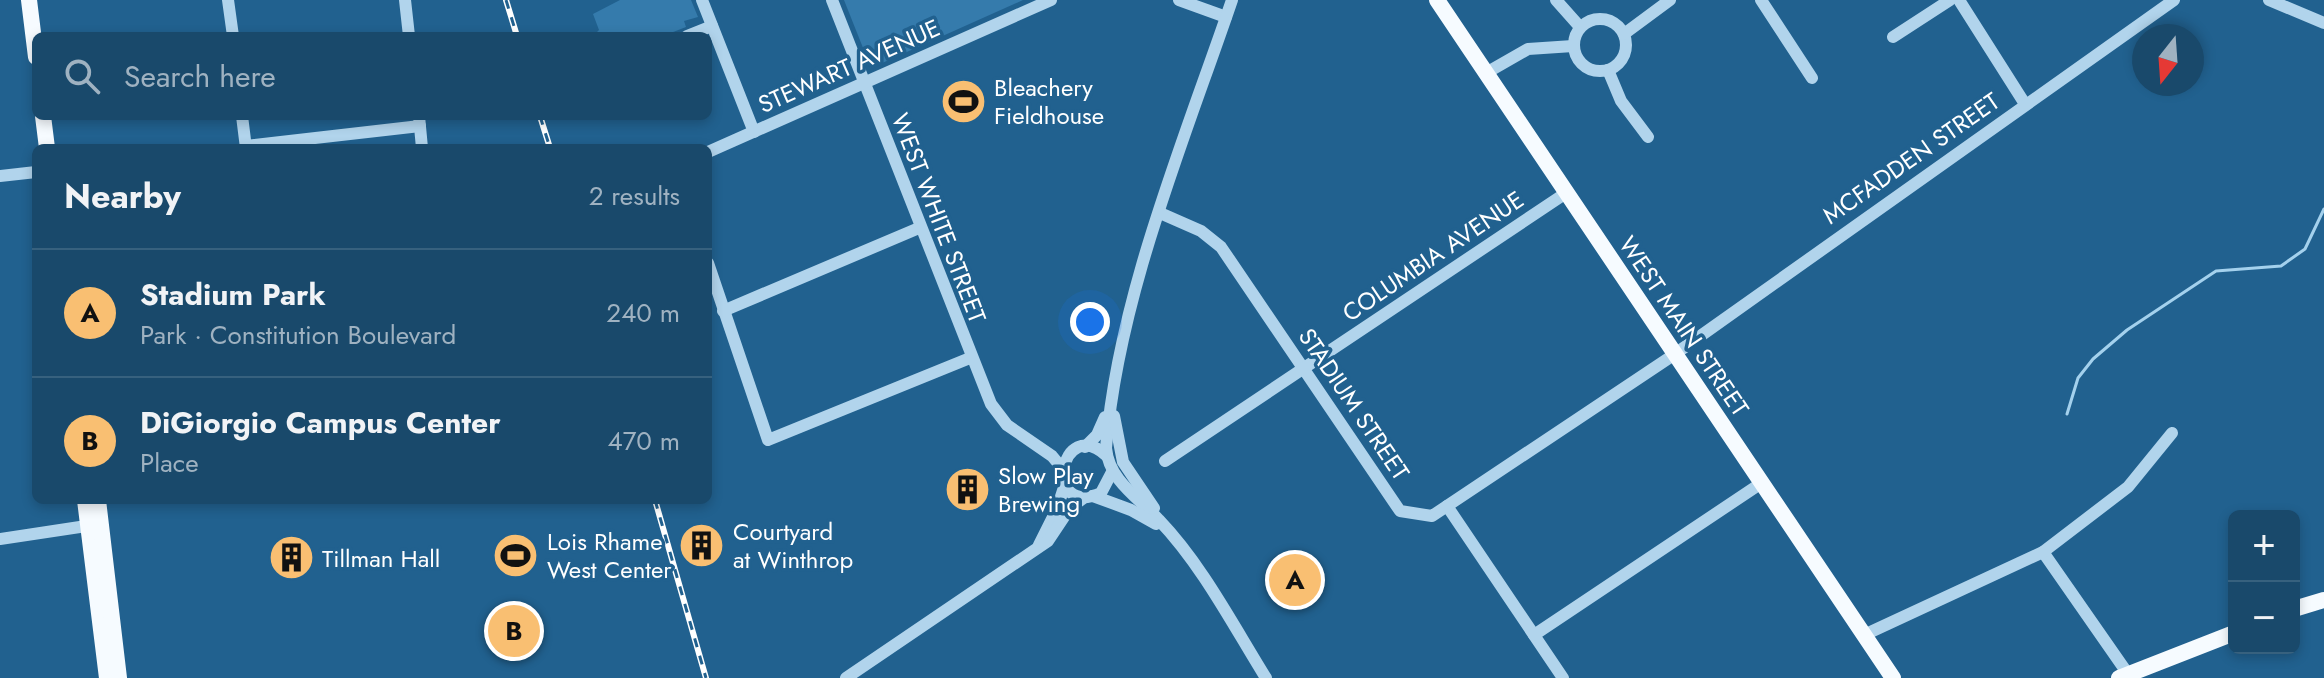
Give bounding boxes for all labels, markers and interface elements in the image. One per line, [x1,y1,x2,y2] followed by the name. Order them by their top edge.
[752,10,946,122] street label: STEWART AVENUE
[2132,24,2204,96] north arrow
[32,32,712,120] search box
[60,54,104,98] icon: search
[124,55,276,98] text: Search here
[994,70,1104,133] place label: Bleachery Fieldhouse
[939,77,987,125] sports icon: Bleachery Fieldhouse
[1815,84,2007,232] street label: MCFADDEN STREET
[883,108,995,328] street label: WEST WHITE STREET
[64,172,181,221] text: Nearby
[589,177,680,215] text: 2 results
[1335,182,1531,330] street label: COLUMBIA AVENUE
[1611,229,1757,423] street label: WEST MAIN STREET
[140,273,326,316] text: Stadium Park
[80,294,100,332] text: A
[606,294,680,332] text: 240 m
[1070,302,1110,342] your location
[140,316,456,354] text: Park · Constitution Boulevard
[1290,321,1418,487] street label: STADIUM STREET
[140,401,501,444] text: DiGiorgio Campus Center
[81,422,99,460] text: B
[608,422,680,460] text: 470 m
[140,444,199,482] text: Place
[998,458,1094,521] place label: Slow Play Brewing
[943,465,991,513] building icon: Slow Play Brewing
[2228,510,2300,654] map controls
[2228,510,2300,582] button: +
[733,514,853,577] place label: Courtyard at Winthrop
[678,521,726,569] building icon: Courtyard at Winthrop
[547,524,672,587] place label: Lois Rhame West Center
[492,531,540,579] sports icon: Lois Rhame West Center
[267,534,315,582] building icon: Tillman Hall
[322,541,440,576] place label: Tillman Hall
[1269,550,1321,610] pin: A
[2228,582,2300,654] button: −
[488,601,540,661] pin: B

